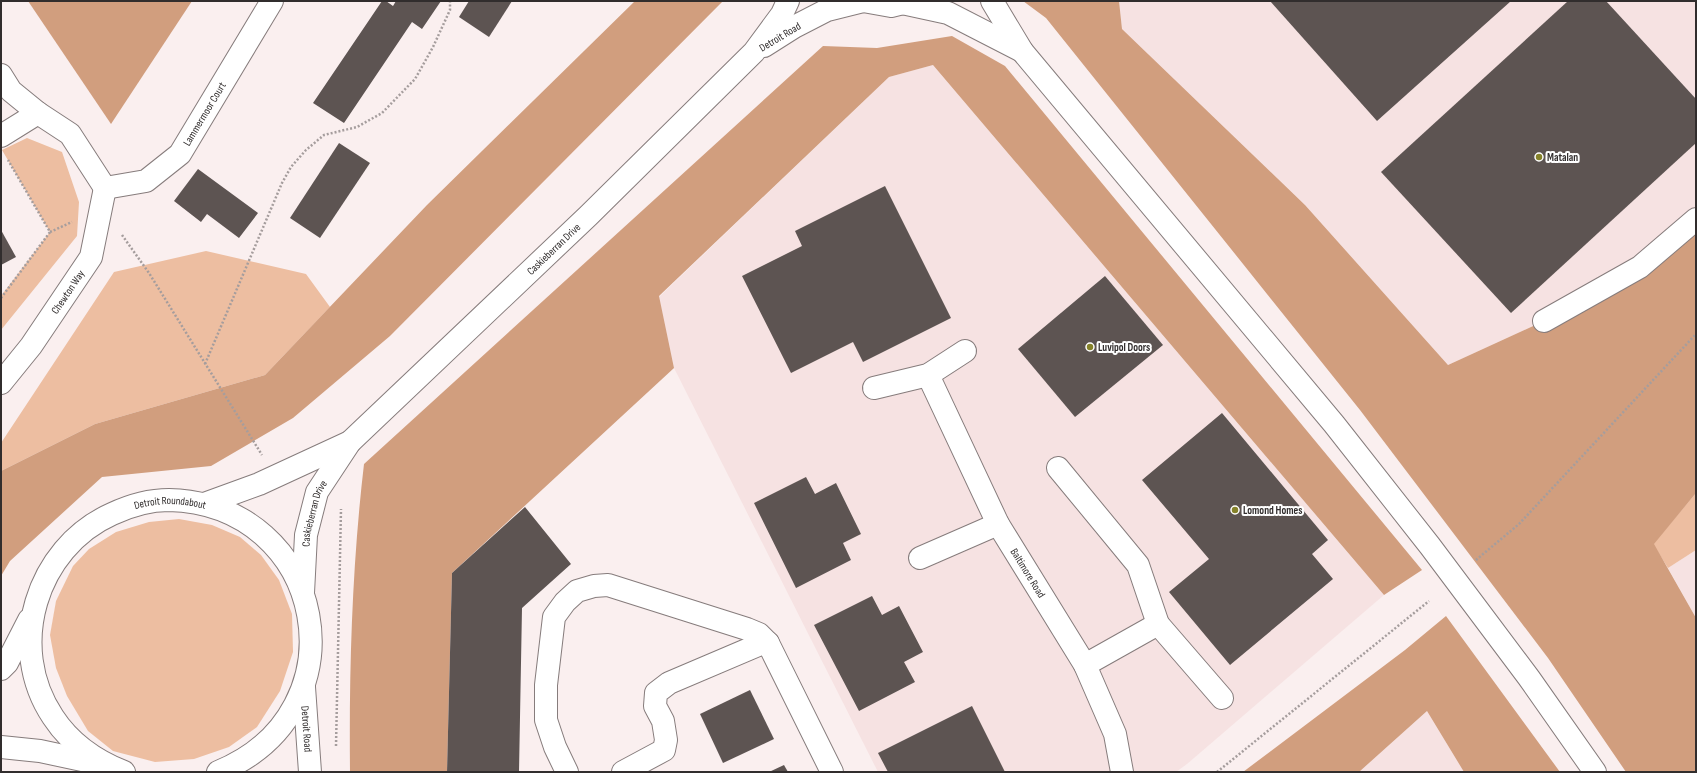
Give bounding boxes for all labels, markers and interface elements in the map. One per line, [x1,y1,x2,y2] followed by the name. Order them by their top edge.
[757,19,803,54] street label: Detroit Road
[180,79,229,148] street label: Lammermoor Court
[1547,151,1578,164] place label: Matalan
[1534,152,1544,162] marker: Matalan
[524,220,583,277] street label: Caskieberran Drive
[48,267,87,316] street label: Chewton Way
[1098,341,1150,354] place label: Luvipol Doors
[1085,342,1095,352] marker: Luvipol Doors
[299,477,330,547] street label: Caskieberran Drive
[132,493,208,512] street label: Detroit Roundabout
[1243,504,1302,517] place label: Lomond Homes
[1230,505,1240,515] marker: Lomond Homes
[1008,546,1049,600] street label: Baltimore Road
[299,705,315,753] street label: Detroit Road

